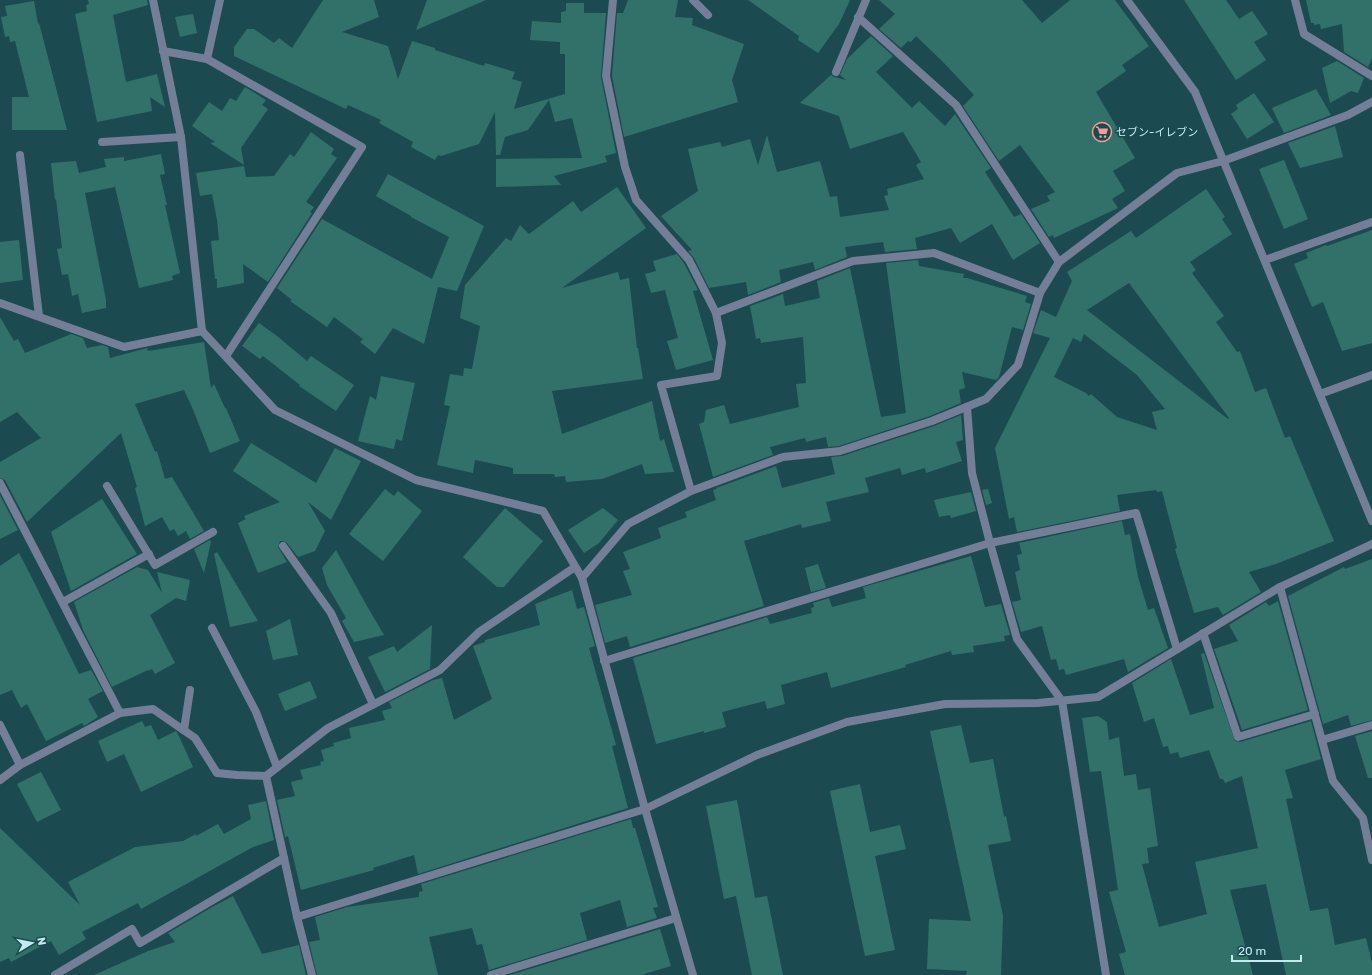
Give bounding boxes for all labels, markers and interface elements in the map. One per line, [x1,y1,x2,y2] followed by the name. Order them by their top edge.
[1091,121,1113,143] supermarket icon: セブン-イレブン
[1116,126,1198,139] place label: セブン-イレブン
[12,923,52,963] north arrow
[34,936,48,946] text: N
[1232,937,1301,963] scale bar
[1238,944,1266,958] text: 20 m

